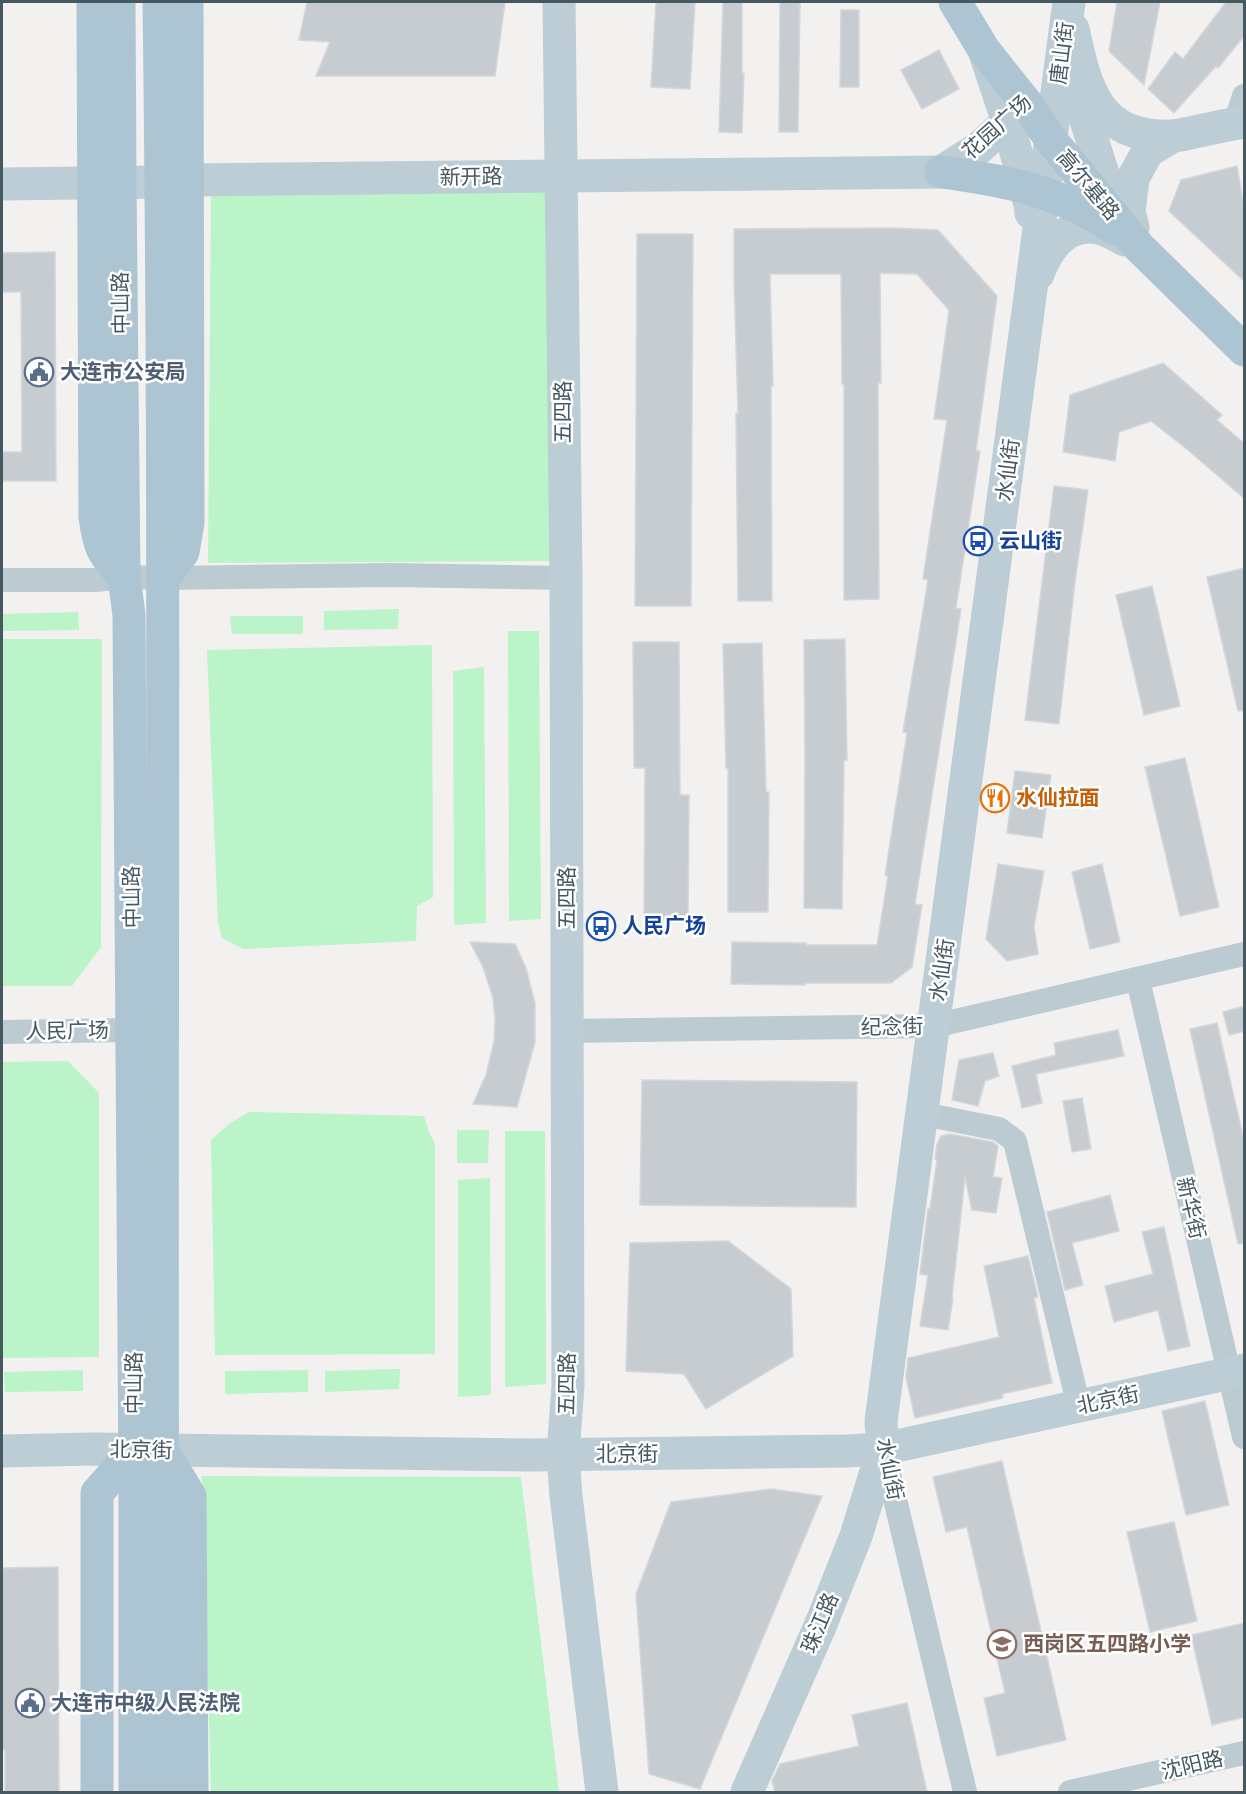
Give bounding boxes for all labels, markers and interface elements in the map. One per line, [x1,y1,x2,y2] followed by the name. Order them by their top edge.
[1045,20,1078,86] street label: 唐山街
[957,89,1036,164] street label: 花园广场
[1052,144,1125,225] street label: 高尔基路
[439,163,503,190] street label: 新开路
[107,271,134,335] street label: 中山路
[23,356,55,388] public building icon: 大连市公安局
[60,359,186,384] place label: 大连市公安局
[550,381,575,444] street label: 五四路
[991,437,1024,503] street label: 水仙街
[962,525,994,557] bus stop icon: 云山街
[999,528,1062,553] place label: 云山街
[979,782,1011,814] restaurant icon: 水仙拉面
[1016,785,1100,810] place label: 水仙拉面
[118,865,145,929] street label: 中山路
[554,867,579,930] street label: 五四路
[585,910,617,942] bus stop icon: 人民广场
[622,913,706,938] place label: 人民广场
[925,937,958,1003] street label: 水仙街
[860,1013,924,1040] street label: 纪念街
[25,1017,109,1044] street label: 人民广场
[1172,1174,1211,1241] street label: 新华街
[121,1352,146,1415] street label: 中山路
[553,1352,580,1416] street label: 五四路
[1074,1381,1141,1418] street label: 北京街
[109,1436,173,1463] street label: 北京街
[872,1436,909,1502] street label: 水仙街
[596,1441,659,1466] street label: 北京街
[796,1589,843,1657] street label: 珠江路
[986,1628,1018,1660] school or university icon: 西岗区五四路小学
[1023,1631,1191,1656] place label: 西岗区五四路小学
[14,1687,46,1719] public building icon: 大连市中级人民法院
[51,1690,240,1715] place label: 大连市中级人民法院
[1158,1745,1225,1784] street label: 沈阳路

